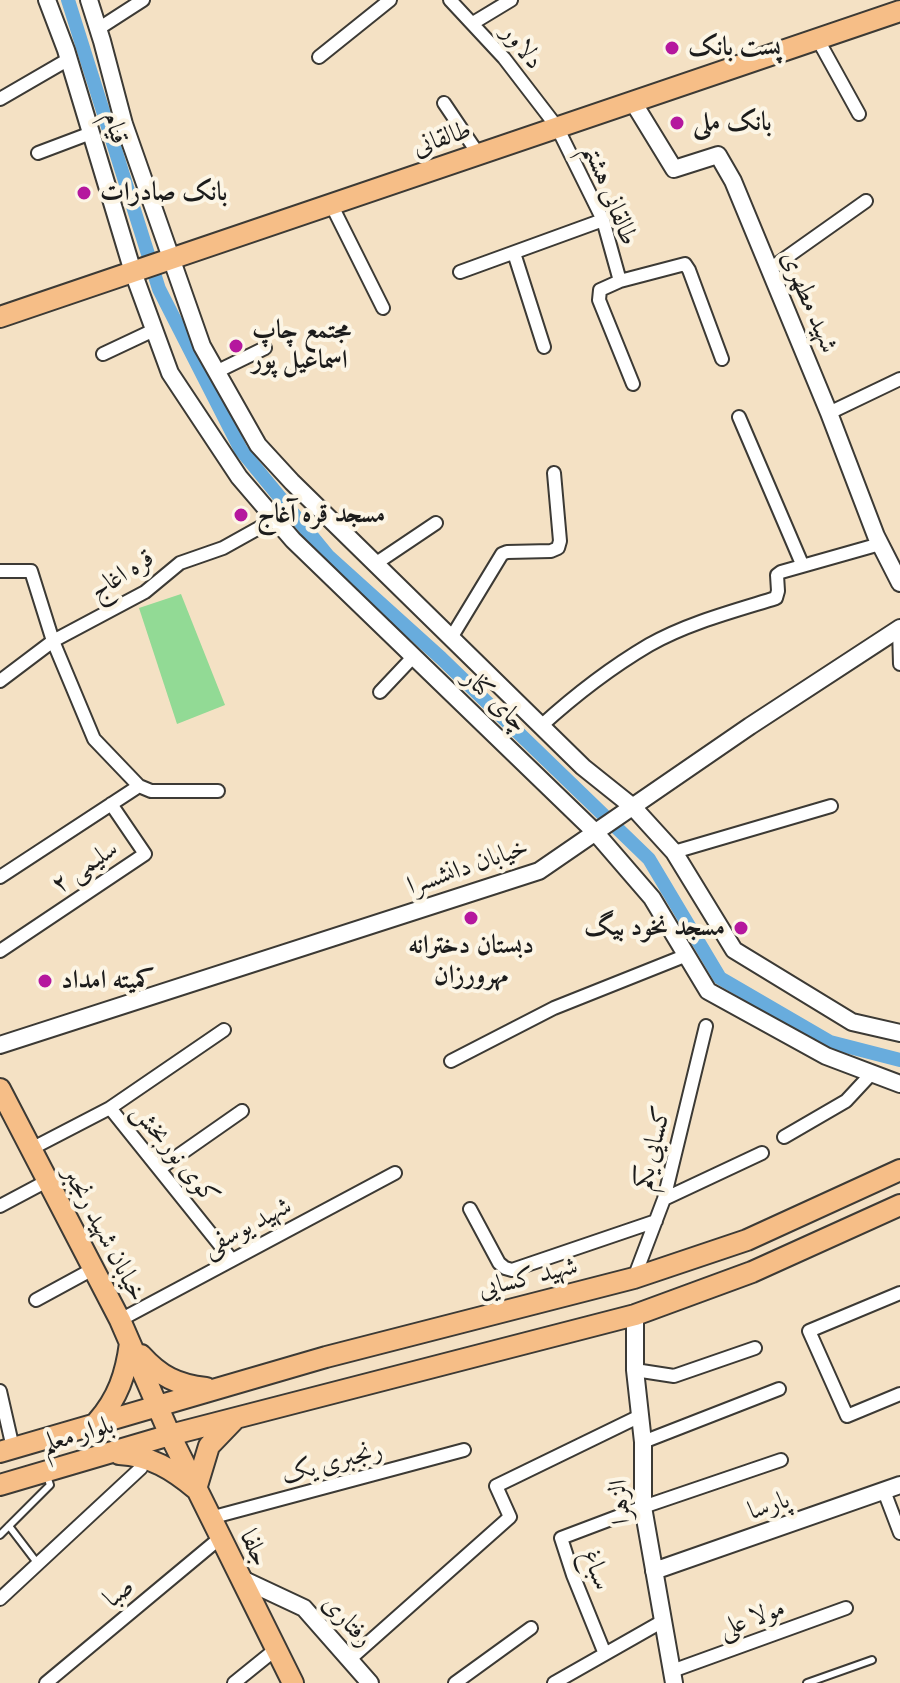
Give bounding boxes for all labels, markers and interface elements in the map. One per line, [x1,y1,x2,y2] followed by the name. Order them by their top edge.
[494,18,550,76] street label: دلاور
[688,32,781,64] place label: پست بانک
[663,39,681,57] marker: پست بانک
[693,107,772,139] place label: بانک ملی
[95,108,135,148] street label: قیام
[409,114,475,164] street label: طالقانی
[668,114,686,132] marker: بانک ملی
[576,140,644,250] street label: طالقانی هشتم
[100,177,227,209] place label: بانک صادرات
[75,184,93,202] marker: بانک صادرات
[774,246,844,358] street label: شهید مطهری
[252,315,351,376] place label: مجتمع چاپ اسماعیل پور
[227,337,245,355] marker: مجتمع چاپ اسماعیل پور
[257,499,385,531] place label: مسجد قره آغاج
[232,506,250,524] marker: مسجد قره آغاج
[84,543,160,607] street label: قره اغاج
[456,663,534,739] street label: چای کنار
[403,832,533,902] street label: خیابان دانشسرا
[46,833,124,901] street label: سلیمی ۲
[462,909,480,927] marker: دبستان دخترانه مهرورزان
[584,912,725,944] place label: مسجد نخود‌ بیگ
[732,919,750,937] marker: مسجد نخود‌ بیگ
[408,930,534,992] place label: دبستان دخترانه مهرورزان
[61,965,155,997] place label: کمیته امداد
[36,972,54,990] marker: کمیته امداد
[124,1097,226,1211] street label: کوی نوربخش
[628,1103,678,1193] street label: کسایی یکم
[55,1161,153,1307] street label: خیابان شهید رنجبر
[197,1190,297,1264] street label: شهید یوسفی
[475,1251,581,1305] street label: شهید کسایی
[38,1410,118,1460] street label: بلوار معلم
[278,1435,386,1491] street label: رنجبری یک
[604,1478,638,1526] street label: الزهرا
[744,1484,794,1528] street label: پارسا
[232,1525,276,1571] street label: جلفا
[574,1545,618,1595] street label: سباغ
[97,1571,141,1615] street label: صبا
[315,1588,379,1654] street label: رفتاری
[715,1593,789,1645] street label: مولا علی

